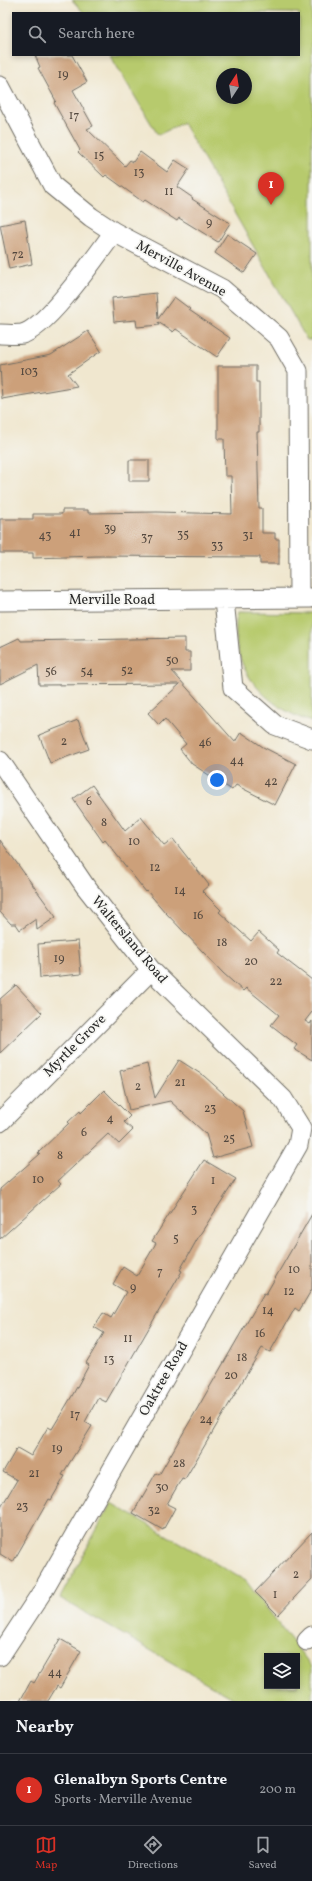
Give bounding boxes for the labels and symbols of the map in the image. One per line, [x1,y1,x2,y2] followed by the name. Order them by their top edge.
[58,67,68,83] house number: 19
[216,68,252,104] north arrow
[69,108,79,124] house number: 17
[94,148,104,164] house number: 15
[134,165,144,181] house number: 13
[258,172,284,205] pin: 1
[164,184,174,200] house number: 11
[206,215,212,231] house number: 9
[132,236,230,302] street label: Merville Avenue
[12,247,24,263] house number: 72
[20,364,38,380] house number: 103
[104,521,116,537] house number: 39
[69,525,81,541] house number: 41
[177,527,189,543] house number: 35
[39,528,51,544] house number: 43
[243,528,253,544] house number: 31
[141,530,153,546] house number: 37
[211,538,223,554] house number: 33
[69,591,155,610] street label: Merville Road
[166,653,178,669] house number: 50
[121,663,133,679] house number: 52
[45,664,57,680] house number: 56
[81,664,93,680] house number: 54
[61,734,67,750] house number: 2
[198,735,212,751] house number: 46
[230,753,244,769] house number: 44
[207,770,227,790] your location
[264,774,278,790] house number: 42
[86,794,92,810] house number: 6
[101,815,107,831] house number: 8
[128,834,140,850] house number: 10
[149,860,161,876] house number: 12
[174,883,186,899] house number: 14
[87,892,171,988] street label: Waltersland Road
[193,908,203,924] house number: 16
[217,935,227,951] house number: 18
[54,951,64,967] house number: 19
[244,954,258,970] house number: 20
[270,974,282,990] house number: 22
[39,1010,111,1082] street label: Myrtle Grove
[174,1075,186,1091] house number: 21
[135,1079,141,1095] house number: 2
[204,1101,216,1117] house number: 23
[106,1111,114,1127] house number: 4
[81,1125,87,1141] house number: 6
[223,1131,235,1147] house number: 25
[57,1148,63,1164] house number: 8
[32,1172,44,1188] house number: 10
[211,1173,215,1189] house number: 1
[191,1202,197,1218] house number: 3
[173,1231,179,1247] house number: 5
[288,1262,300,1278] house number: 10
[157,1264,163,1280] house number: 7
[130,1280,136,1296] house number: 9
[283,1284,295,1300] house number: 12
[262,1303,274,1319] house number: 14
[255,1326,265,1342] house number: 16
[123,1331,133,1347] house number: 11
[135,1338,193,1420] street label: Oaktree Road
[237,1350,247,1366] house number: 18
[104,1352,114,1368] house number: 13
[224,1368,238,1384] house number: 20
[70,1407,80,1423] house number: 17
[199,1412,213,1428] house number: 24
[52,1441,62,1457] house number: 19
[173,1456,185,1472] house number: 28
[28,1466,40,1482] house number: 21
[155,1480,169,1496] house number: 30
[16,1499,28,1515] house number: 23
[148,1503,160,1519] house number: 32
[293,1567,299,1583] house number: 2
[273,1587,277,1603] house number: 1
[48,1665,62,1681] house number: 44

